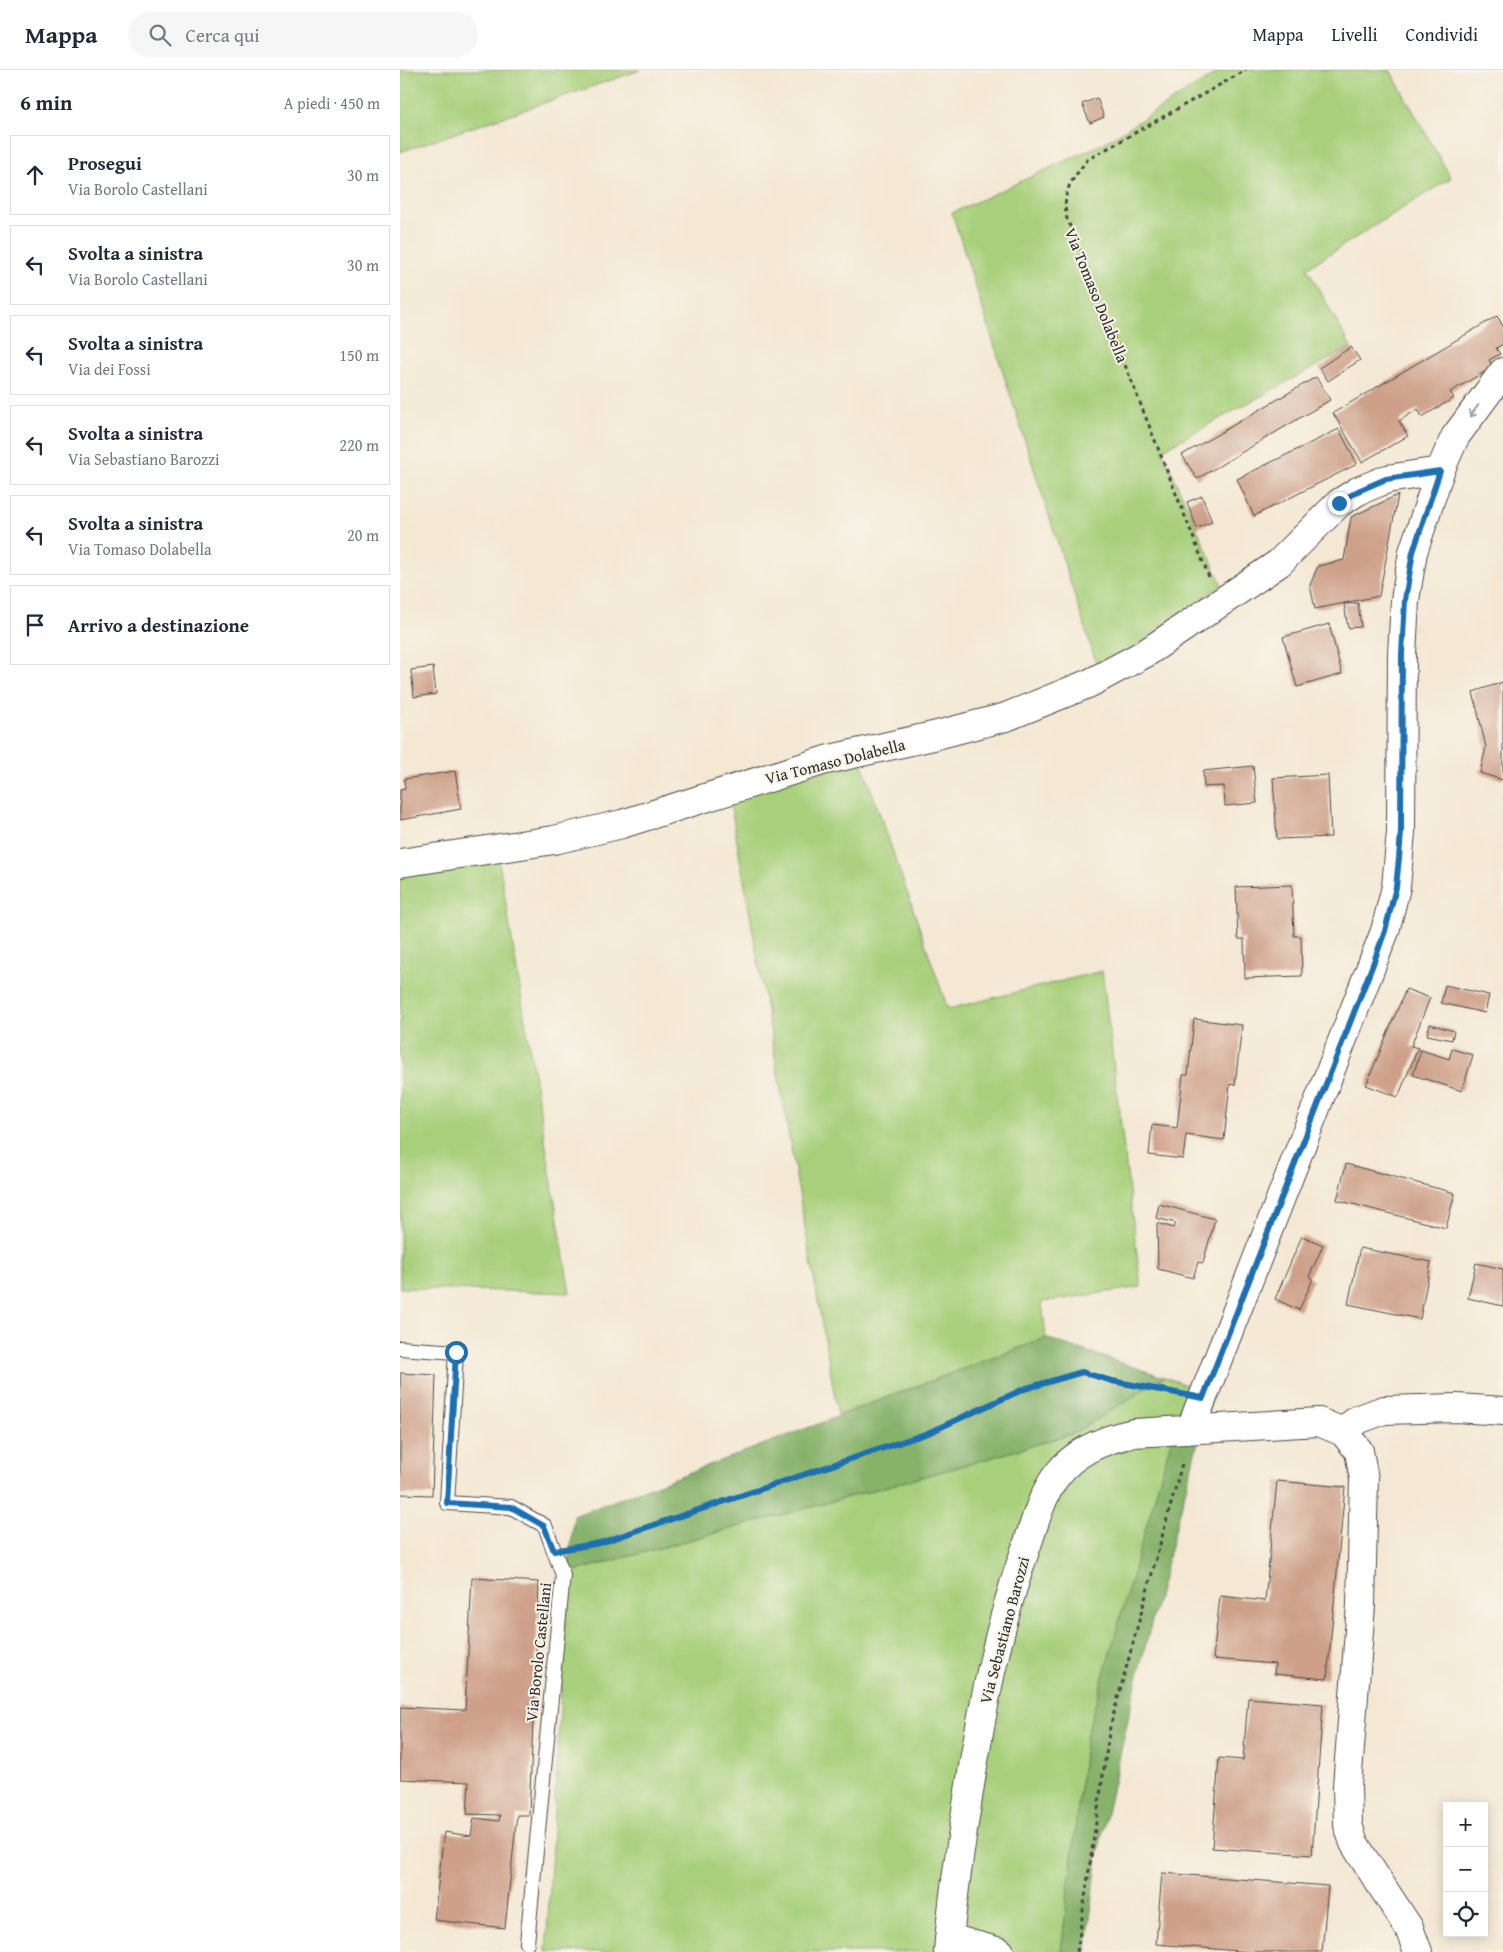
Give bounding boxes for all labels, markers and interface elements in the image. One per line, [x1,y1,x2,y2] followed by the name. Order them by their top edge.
[128,12,478,57] search box
[25,17,98,52] text: Mappa
[146,21,174,49] icon: search
[186,21,260,49] text: Cerca qui
[1252,21,1304,48] text: Mappa
[1332,21,1378,48] text: Livelli
[1406,21,1478,48] text: Condividi
[20,87,72,118] text: 6 min
[284,91,380,115] text: A piedi · 450 m
[68,149,142,177] text: Prosegui
[21,161,49,189] icon: ahead
[347,163,379,187] text: 30 m
[68,177,208,201] text: Via Borolo Castellani
[1059,224,1135,366] street label: Via Tomaso Dolabella
[68,239,203,267] text: Svolta a sinistra
[21,251,49,279] icon: left
[347,253,379,277] text: 30 m
[68,267,208,291] text: Via Borolo Castellani
[68,329,203,357] text: Svolta a sinistra
[21,341,49,369] icon: left
[339,343,379,367] text: 150 m
[68,357,151,381] text: Via dei Fossi
[1469,404,1479,418] one-way arrow
[68,419,203,447] text: Svolta a sinistra
[21,431,49,459] icon: left
[339,433,379,457] text: 220 m
[68,447,220,471] text: Via Sebastiano Barozzi
[1328,492,1351,515] route end
[68,509,203,537] text: Svolta a sinistra
[21,521,49,549] icon: left
[347,523,379,547] text: 20 m
[68,537,212,561] text: Via Tomaso Dolabella
[21,611,49,639] icon: arrive
[68,611,249,639] text: Arrivo a destinazione
[762,732,908,790] street label: Via Tomaso Dolabella
[445,1341,468,1364] route start
[973,1553,1035,1706] street label: Via Sebastiano Barozzi
[519,1581,557,1723] street label: Via Borolo Castellani
[1443,1802,1488,1937] map controls
[1443,1802,1488,1847] button: +
[1443,1847,1488,1892] button: −
[1443,1892,1488,1937] button: locate

